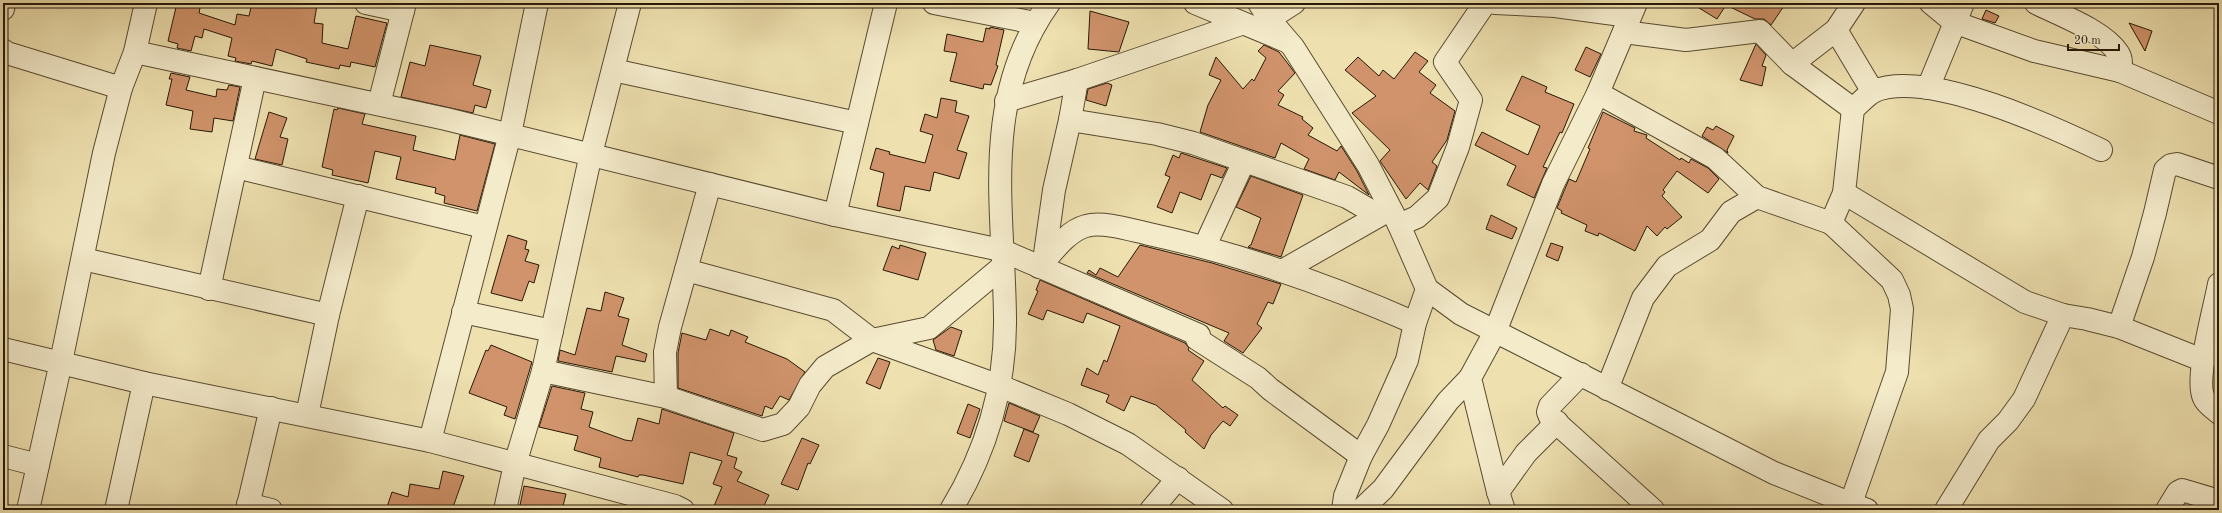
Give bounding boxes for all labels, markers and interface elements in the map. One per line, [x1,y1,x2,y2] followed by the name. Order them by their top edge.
[2068,26,2119,52] scale bar
[2074,35,2101,47] text: 20 m

